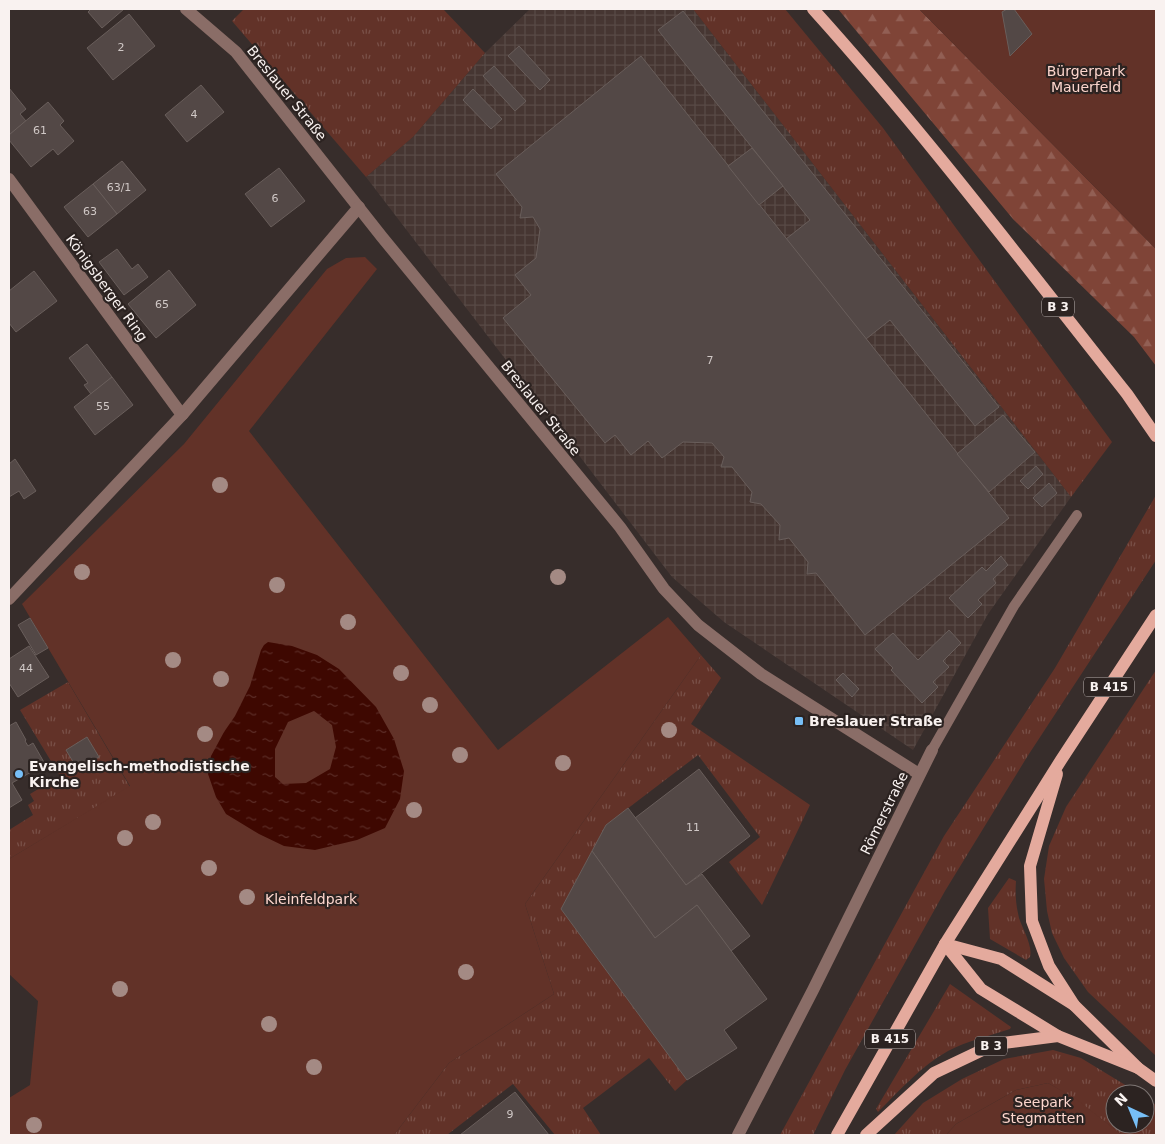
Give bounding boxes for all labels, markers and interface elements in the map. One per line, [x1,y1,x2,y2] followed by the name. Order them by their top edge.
[118,41,125,54] house number: 2
[244,42,330,144] street label: Breslauer Straße
[1047,63,1126,95] park label: Bürgerpark Mauerfeld
[191,108,198,121] house number: 4
[33,124,47,137] house number: 61
[107,181,131,194] house number: 63/1
[272,192,279,205] house number: 6
[83,205,97,218] house number: 63
[63,231,151,345] street label: Königsberger Ring
[155,298,169,311] house number: 65
[1042,298,1074,316] road number: B 3
[707,354,714,367] house number: 7
[498,357,584,459] street label: Breslauer Straße
[96,400,110,413] house number: 55
[19,662,33,675] house number: 44
[1084,678,1134,696] road number: B 415
[809,713,943,729] place label: Breslauer Straße
[793,715,805,727] marker: Breslauer Straße
[29,758,250,790] place label: Evangelisch-methodistische Kirche
[13,768,25,780] marker: Evangelisch-methodistische Kirche
[857,769,911,857] street label: Römerstraße
[686,821,700,834] house number: 11
[265,891,358,907] park label: Kleinfeldpark
[865,1030,915,1048] road number: B 415
[975,1036,1007,1056] road number: B 3
[1105,1084,1155,1134] north arrow
[1111,1090,1131,1109] text: N
[1002,1094,1084,1126] park label: Seepark Stegmatten
[507,1108,514,1121] house number: 9

